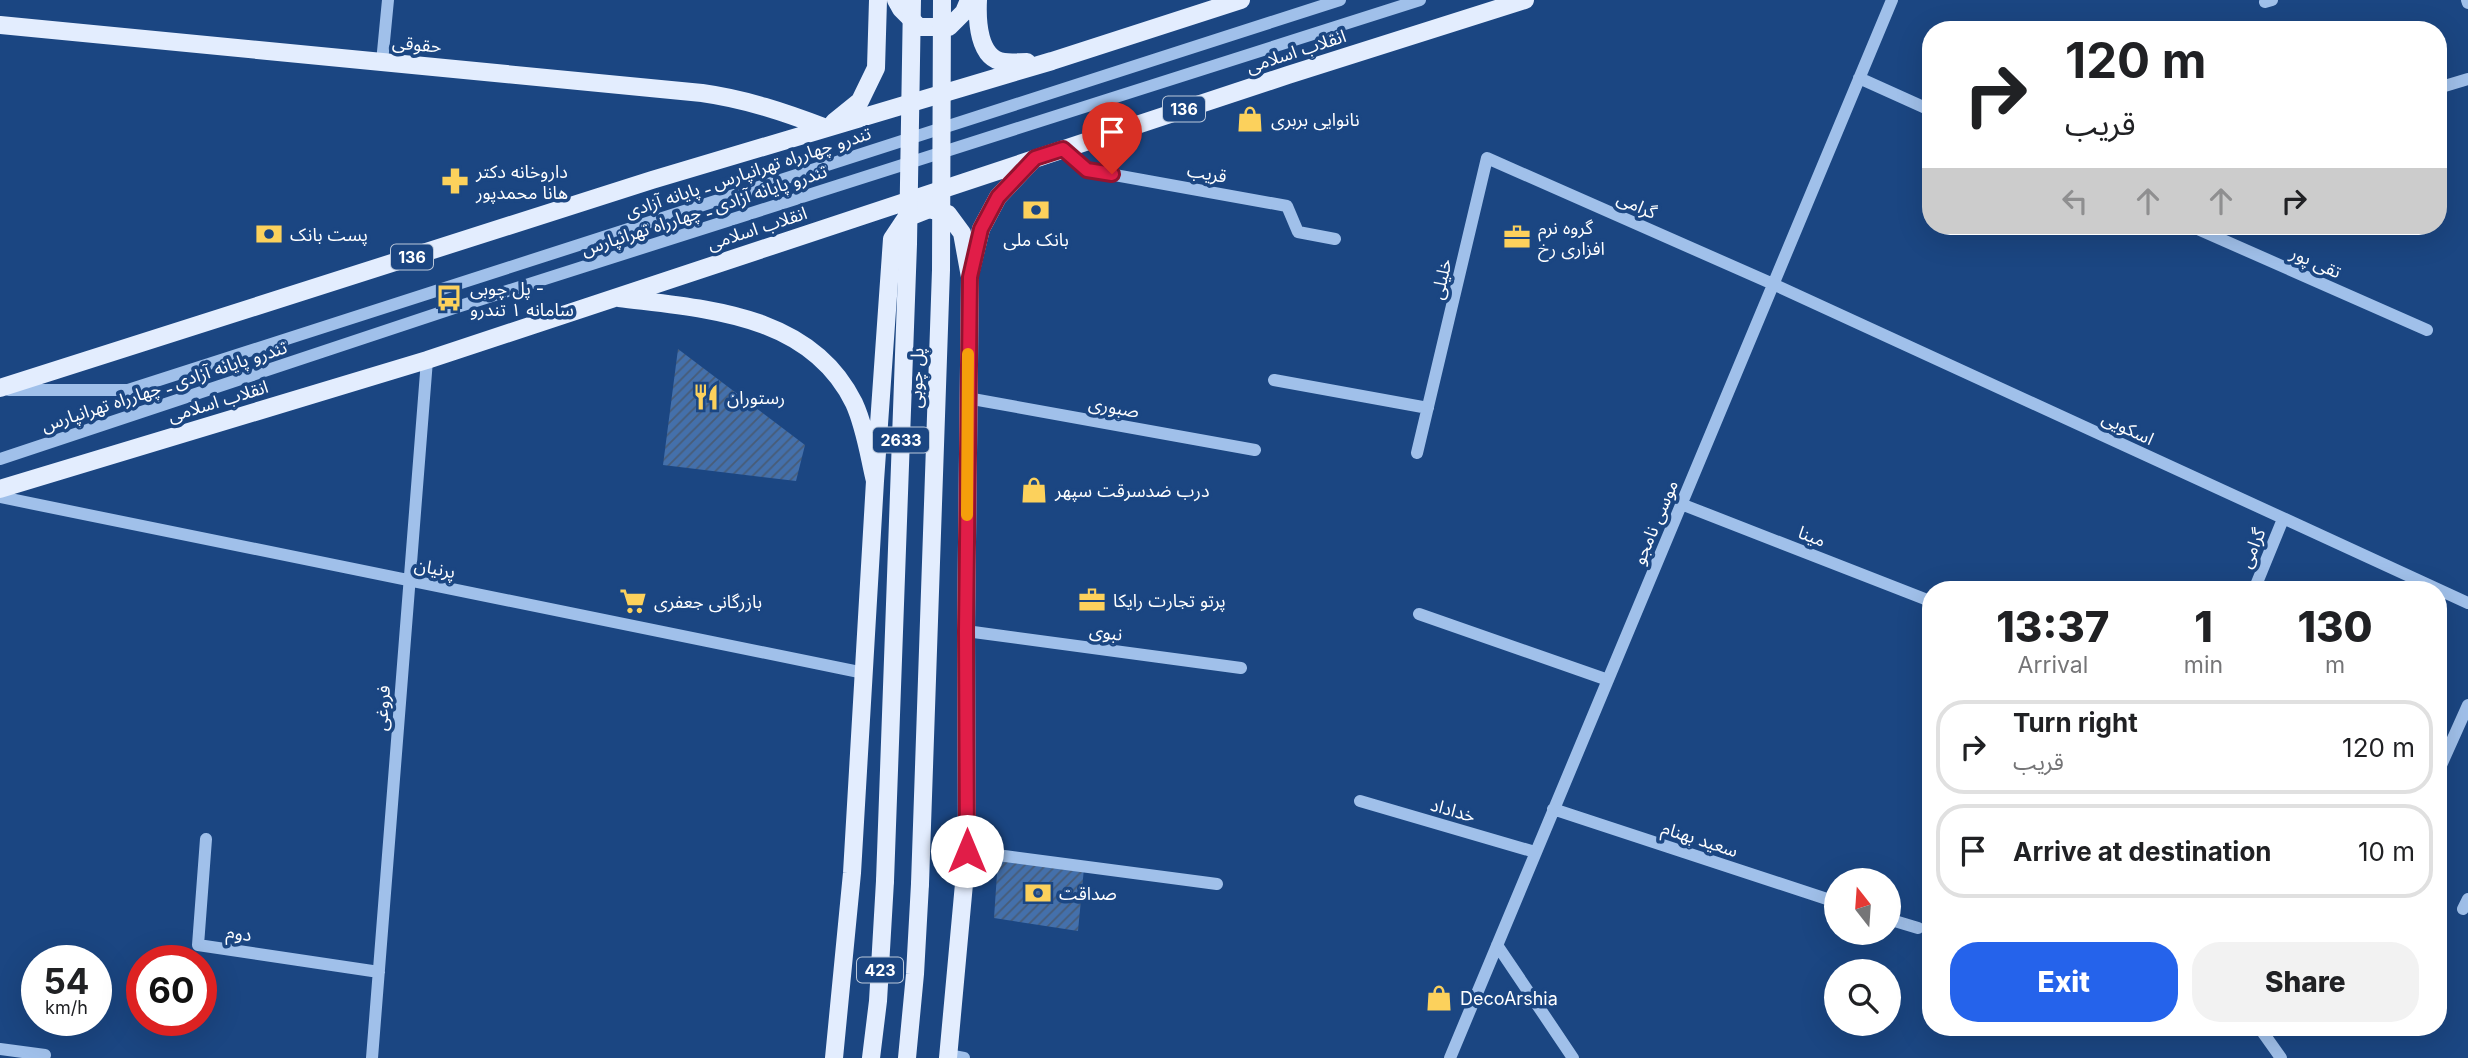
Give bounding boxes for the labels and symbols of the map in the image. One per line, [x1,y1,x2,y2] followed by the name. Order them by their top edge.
[1243,25,1349,78] street label: انقلاب اسلامی
[391,31,442,58] street label: حقوقی
[1163,96,1205,122] road number: 136
[1082,102,1142,174] pin
[1235,104,1265,134] shop icon: نانوایی بربری
[1271,109,1359,131] place label: نانوایی بربری
[622,122,874,223] street label: تندرو چهارراه تهرانپارس ـ پایانه آزادی
[1185,159,1228,188] street label: قریب
[578,160,830,261] street label: تندرو پایانه آزادی ـ چهارراه تهرانپارس
[475,161,568,204] place label: داروخانه دکتر هانا محمدپور
[440,166,470,196] pharmacy icon: داروخانه دکتر هانا محمدپور
[1614,187,1661,224] street label: گرامی
[1021,195,1051,225] bank icon: بانک ملی
[704,202,810,255] street label: انقلاب اسلامی
[1538,217,1605,262] place label: گروه نرم افزاری رخ
[254,219,284,249] bank icon: پست بانک
[1502,222,1532,252] office icon: گروه نرم افزاری رخ
[290,224,368,246] place label: پست بانک
[1003,229,1069,251] place label: بانک ملی
[2286,241,2345,283] street label: تقی پور
[391,244,433,270] road number: 136
[1426,256,1457,302] street label: خلیلی
[470,278,574,321] place label: پل چوبی - سامانه ۱ تندرو
[434,283,464,313] bus stop icon: پل چوبی - سامانه ۱ تندرو
[38,336,290,437] street label: تندرو پایانه آزادی ـ چهارراه تهرانپارس
[904,347,929,409] street label: پل چوبی
[165,376,271,427] street label: انقلاب اسلامی
[691,382,721,412] restaurant icon: رستوران
[727,387,785,409] place label: رستوران
[1087,392,1141,423] street label: صبوری
[2098,407,2157,450] street label: اسکویی
[873,428,929,452] road number: 2633
[1019,475,1049,505] shop icon: درب ضدسرقت سپهر
[1628,477,1683,568] street label: موسی نامجو
[1054,480,1210,502] place label: درب ضدسرقت سپهر
[1795,521,1829,551] street label: مینا
[2235,524,2271,571] street label: گرامی
[413,554,457,583] street label: پرنیان
[1077,585,1107,615] office icon: پرتو تجارت رایکا
[618,586,648,616] supermarket icon: بازرگانی جعفری
[1113,590,1226,612] place label: پرتو تجارت رایکا
[654,591,762,613] place label: بازرگانی جعفری
[1088,619,1124,646] street label: نبوی
[370,685,395,732] street label: فروغی
[1428,794,1478,826] street label: خداداد
[930,814,1004,888] position arrow
[1658,817,1741,865] street label: سعید بهنام
[1824,868,1900,945] north arrow
[1023,878,1053,908] bank icon: صداقت
[1059,883,1117,904] place label: صداقت
[224,921,253,949] street label: دوم
[126,945,217,1036] speed limit sign: 60
[857,958,903,982] road number: 423
[1424,983,1454,1013] shop icon: DecoArshia
[1460,988,1558,1009] place label: DecoArshia

